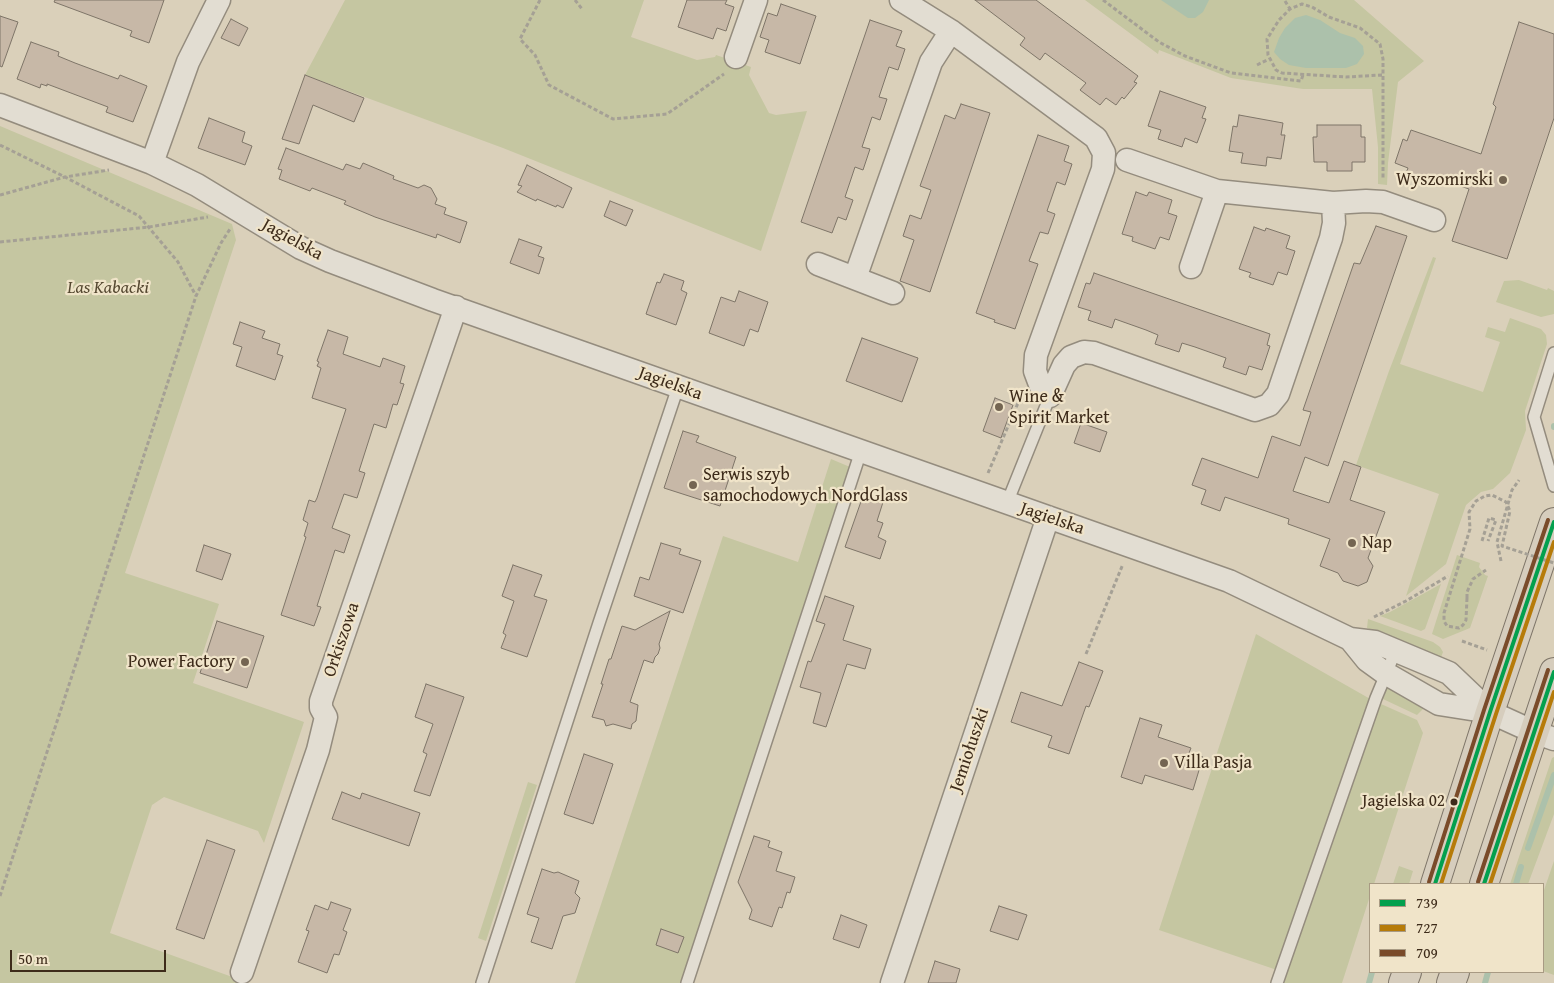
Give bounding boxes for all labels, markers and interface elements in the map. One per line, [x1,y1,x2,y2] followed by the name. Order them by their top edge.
[1396,169,1493,191] place label: Wyszomirski
[1497,174,1509,186] marker: Wyszomirski
[258,214,326,266] street label: Jagielska
[67,277,149,299] park label: Las Kabacki
[635,362,705,406] street label: Jagielska
[1009,386,1110,428] place label: Wine & Spirit Market
[993,401,1005,413] marker: Wine & Spirit Market
[703,464,908,506] place label: Serwis szyb samochodowych NordGlass
[687,479,699,491] marker: Serwis szyb samochodowych NordGlass
[1017,498,1087,540] street label: Jagielska
[1362,532,1392,554] place label: Nap
[1346,537,1358,549] marker: Nap
[319,600,365,680] street label: Orkiszowa
[128,651,235,673] place label: Power Factory
[239,656,251,668] marker: Power Factory
[946,705,994,795] street label: Jemiołuszki
[1174,752,1252,774] place label: Villa Pasja
[1158,757,1170,769] marker: Villa Pasja
[1362,792,1445,812] place label: Jagielska 02
[1449,797,1459,807] marker: Jagielska 02
[1369,883,1544,973] legend
[1416,892,1438,913] text: 739
[1416,917,1438,938] text: 727
[12,940,169,972] scale bar
[1416,942,1438,963] text: 709
[18,948,48,969] text: 50 m

